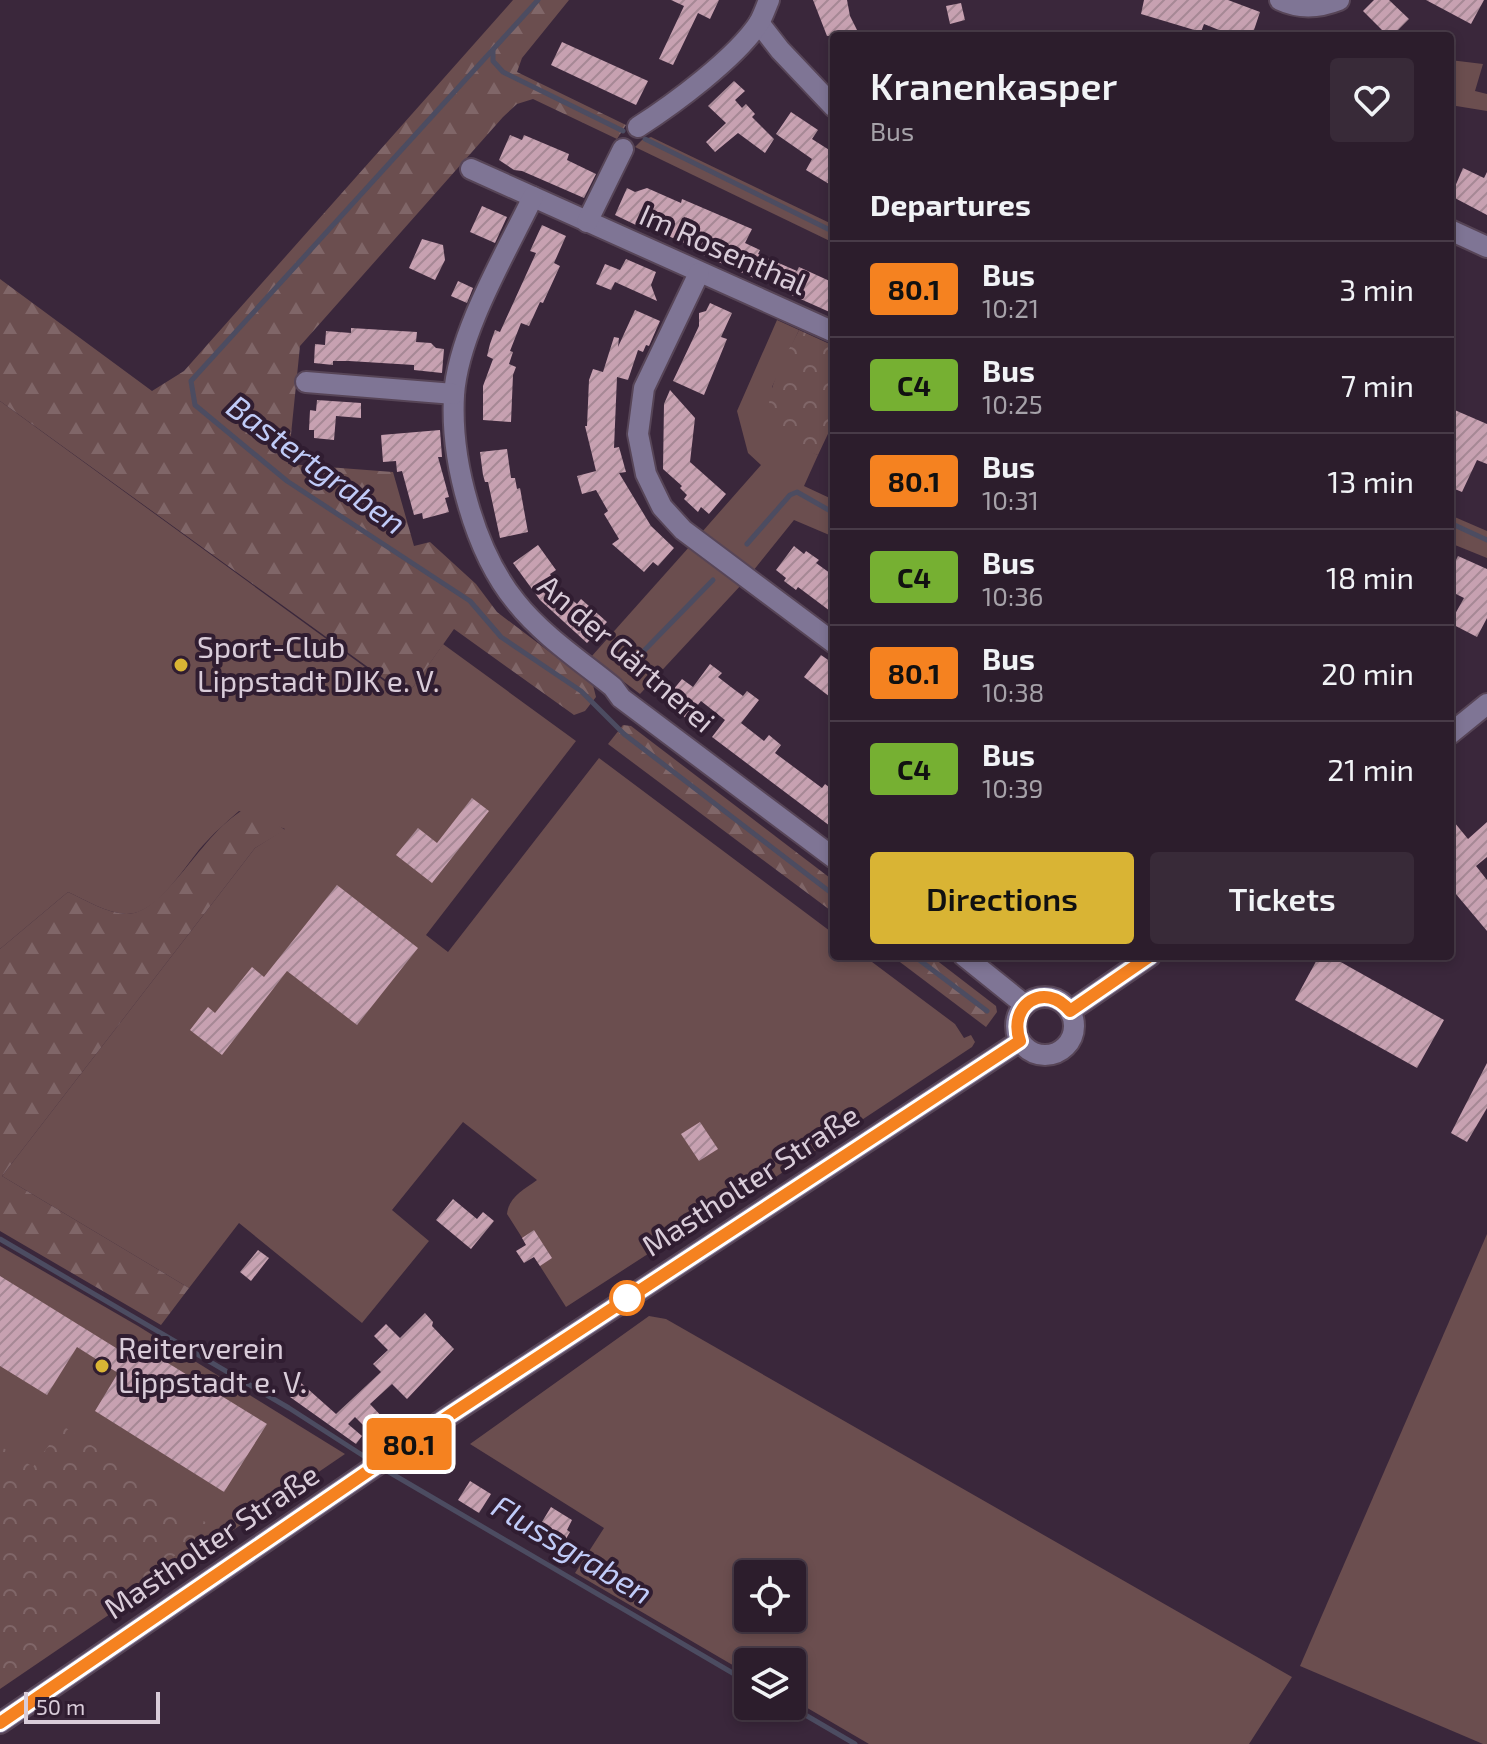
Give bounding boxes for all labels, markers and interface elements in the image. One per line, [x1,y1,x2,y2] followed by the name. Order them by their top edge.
[1330,58,1414,142] button: heart
[870,62,1117,108] text: Kranenkasper
[870,115,914,146] text: Bus
[870,186,1031,222] text: Departures
[635,195,813,301] street label: Im Rosenthal
[982,256,1035,292] text: Bus
[1339,271,1414,307] text: 3 min
[888,272,940,306] text: 80.1
[982,292,1039,323] text: 10:21
[982,352,1035,388] text: Bus
[1341,367,1414,403] text: 7 min
[897,368,931,402] text: C4
[220,386,414,542] water label: Bastertgraben
[982,388,1043,419] text: 10:25
[982,448,1035,484] text: Bus
[1328,463,1414,499] text: 13 min
[888,464,940,498] text: 80.1
[982,484,1039,515] text: 10:31
[982,544,1035,580] text: Bus
[1326,559,1414,595] text: 18 min
[897,560,931,594] text: C4
[532,566,723,739] street label: An der Gärtnerei
[982,580,1044,611] text: 10:36
[197,628,440,698] place label: Sport-Club Lippstadt DJK e. V.
[982,640,1035,676] text: Bus
[1321,655,1414,691] text: 20 min
[172,656,190,674] marker: Sport-Club Lippstadt DJK e. V.
[888,656,940,690] text: 80.1
[982,676,1044,707] text: 10:38
[982,736,1035,772] text: Bus
[1327,751,1414,787] text: 21 min
[897,752,931,786] text: C4
[982,772,1044,803] text: 10:39
[870,852,1134,944] button: Directions
[1150,852,1414,944] button: Tickets
[635,1096,865,1263] street label: Mastholter Straße
[610,1281,644,1315] unlabelled marker
[118,1329,307,1399] place label: Reiterverein Lippstadt e. V.
[93,1357,111,1375] marker: Reiterverein Lippstadt e. V.
[353,1418,465,1470] line badge: 80.1
[383,1427,435,1461] text: 80.1
[97,1455,325,1626] street label: Mastholter Straße
[485,1486,660,1612] water label: Flussgraben
[734,1560,806,1720] map controls
[734,1560,806,1632] button: locate
[734,1648,806,1720] button: layers
[24,1688,160,1724] scale bar
[36,1693,85,1719] text: 50 m

